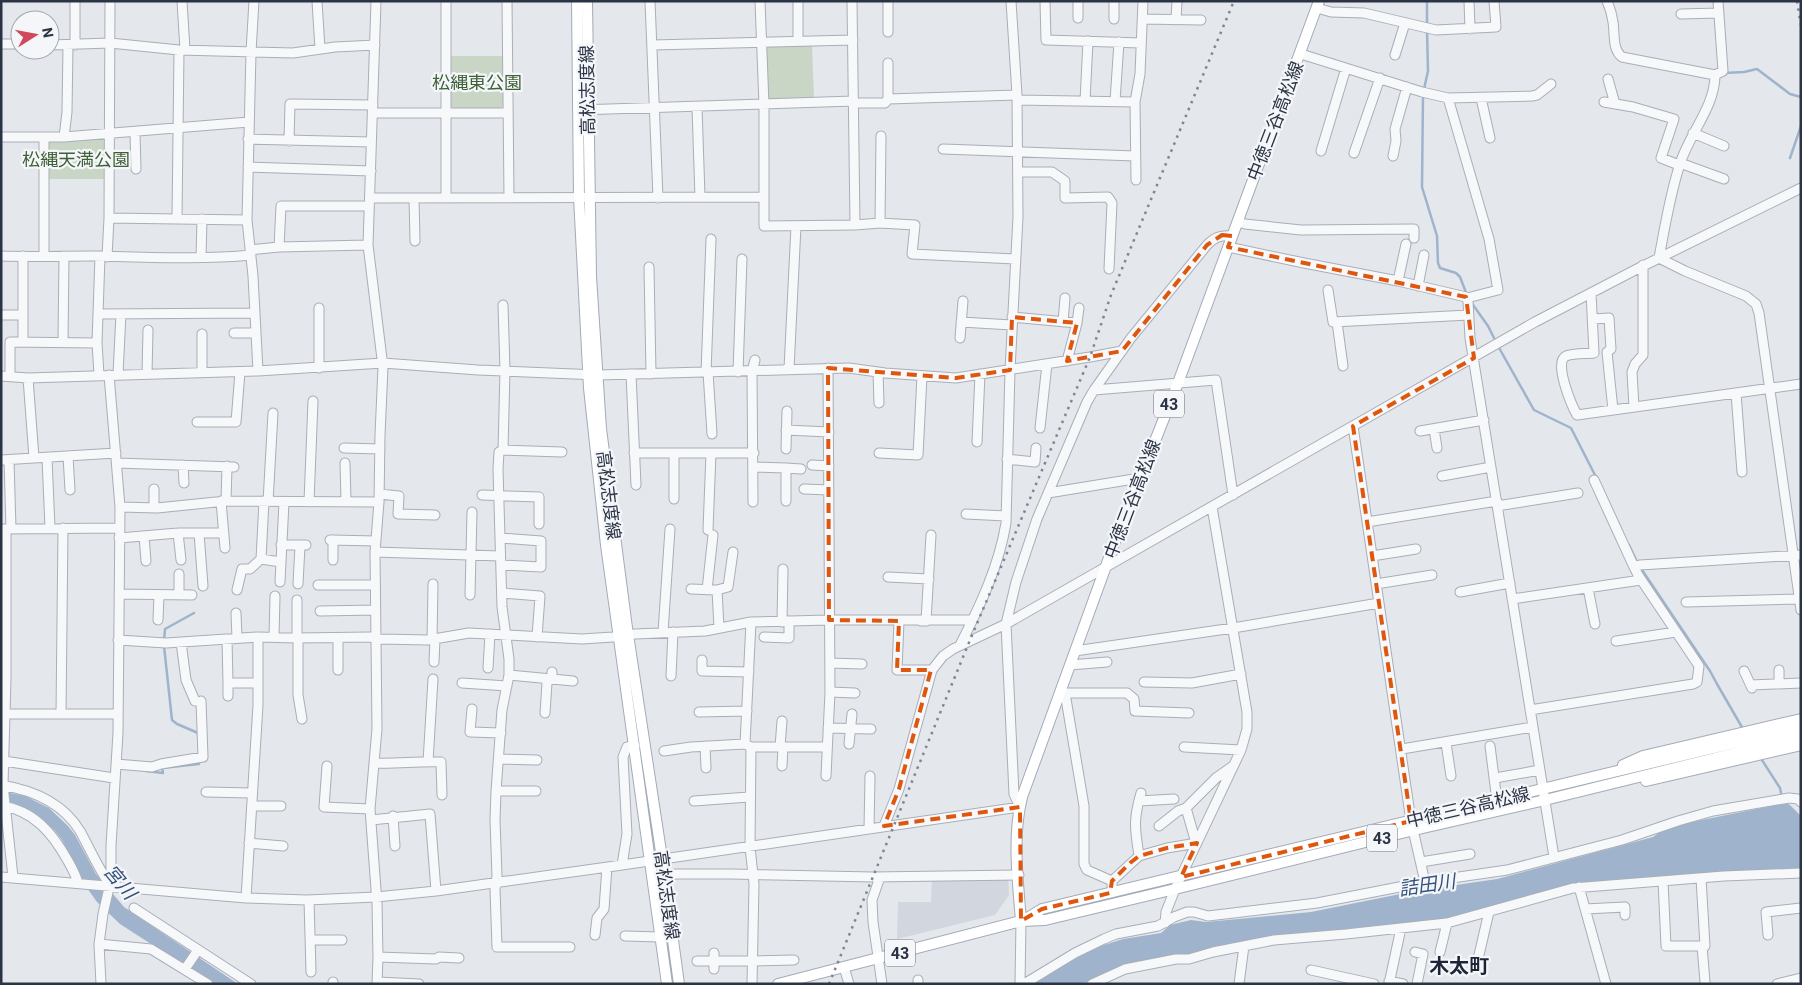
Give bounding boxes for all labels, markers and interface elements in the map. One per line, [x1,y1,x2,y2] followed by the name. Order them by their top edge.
[10,10,60,60] north arrow
[39,26,57,39] text: N
[576,45,598,135] street label: 高松志度線
[1243,58,1307,184] street label: 中徳三谷高松線
[432,72,522,93] park label: 松縄東公園
[22,149,130,170] park label: 松縄天満公園
[1154,390,1184,418] road number: 43
[1100,436,1164,562] street label: 中徳三谷高松線
[593,449,625,541] street label: 高松志度線
[1404,783,1532,831] street label: 中徳三谷高松線
[1367,824,1397,851] road number: 43
[650,849,684,941] street label: 高松志度線
[99,860,142,905] water label: 宮川
[1397,869,1459,900] water label: 詰田川
[885,940,915,966] road number: 43
[1429,954,1489,978] district label: 木太町

